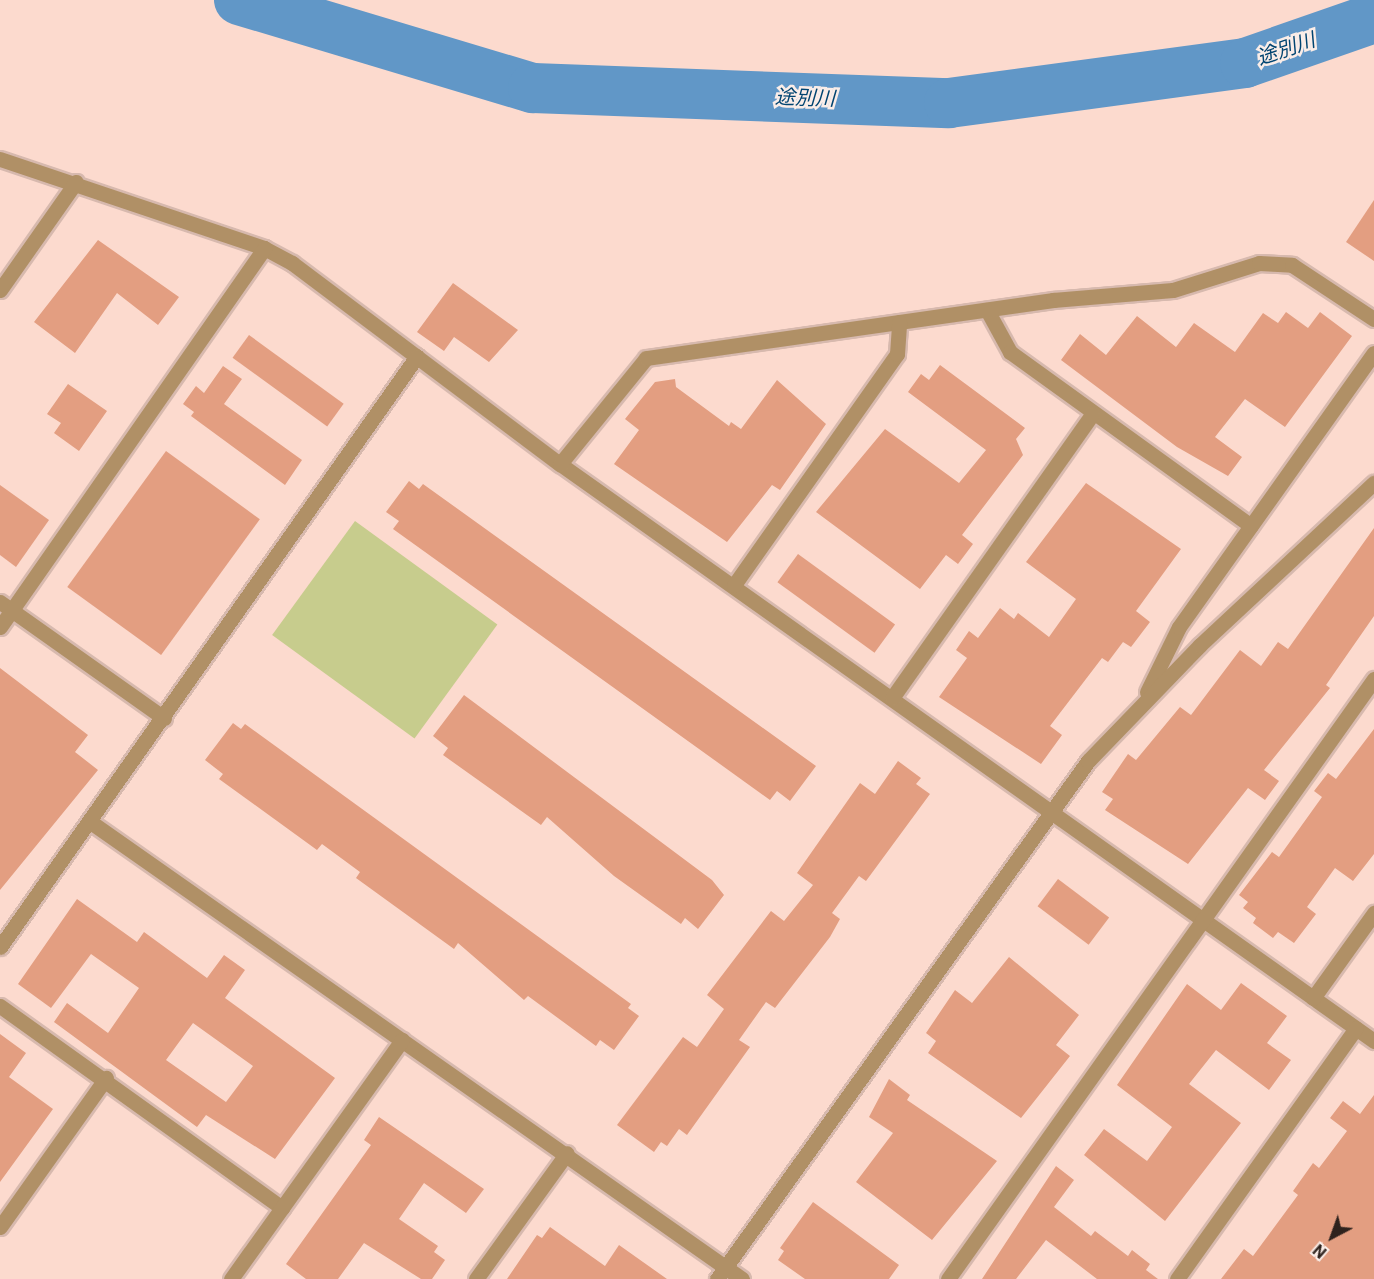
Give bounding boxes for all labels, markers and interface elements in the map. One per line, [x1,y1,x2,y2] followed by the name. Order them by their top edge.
[1254,28,1318,70] water label: 途別川
[775,85,835,111] water label: 途別川
[1302,1207,1362,1267] north arrow
[1309,1240,1330,1262] text: N

